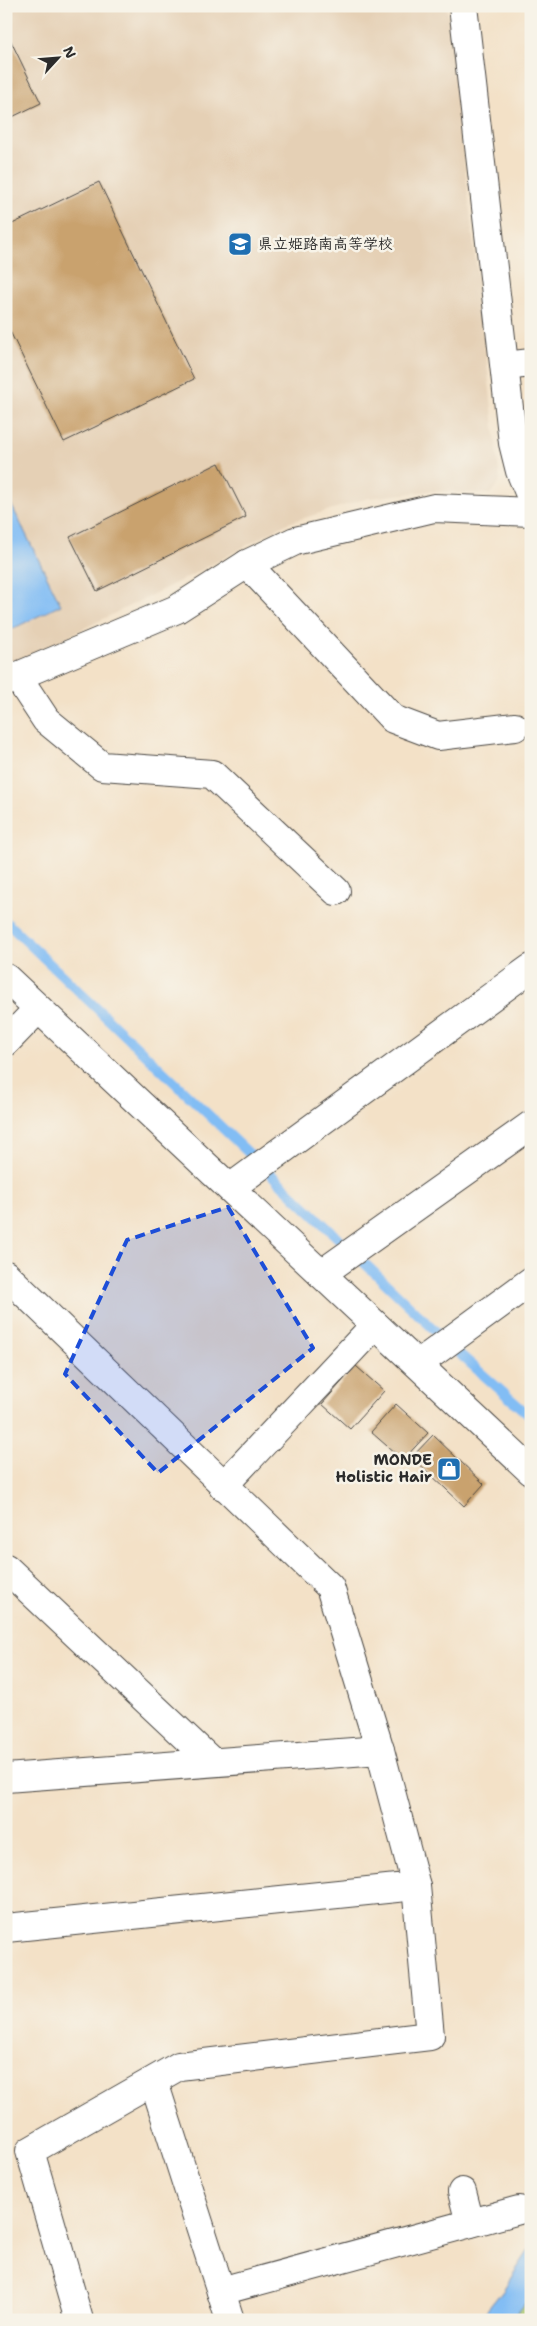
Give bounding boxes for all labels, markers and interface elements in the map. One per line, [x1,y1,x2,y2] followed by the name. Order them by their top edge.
[32,32,82,82] north arrow
[59,43,80,61] text: N
[227,231,253,257] school or university icon: 県立姫路南高等学校
[258,234,393,254] place label: 県立姫路南高等学校
[335,1450,432,1487] place label: MONDE Holistic Hair
[436,1456,462,1482] shop icon: MONDE Holistic Hair

